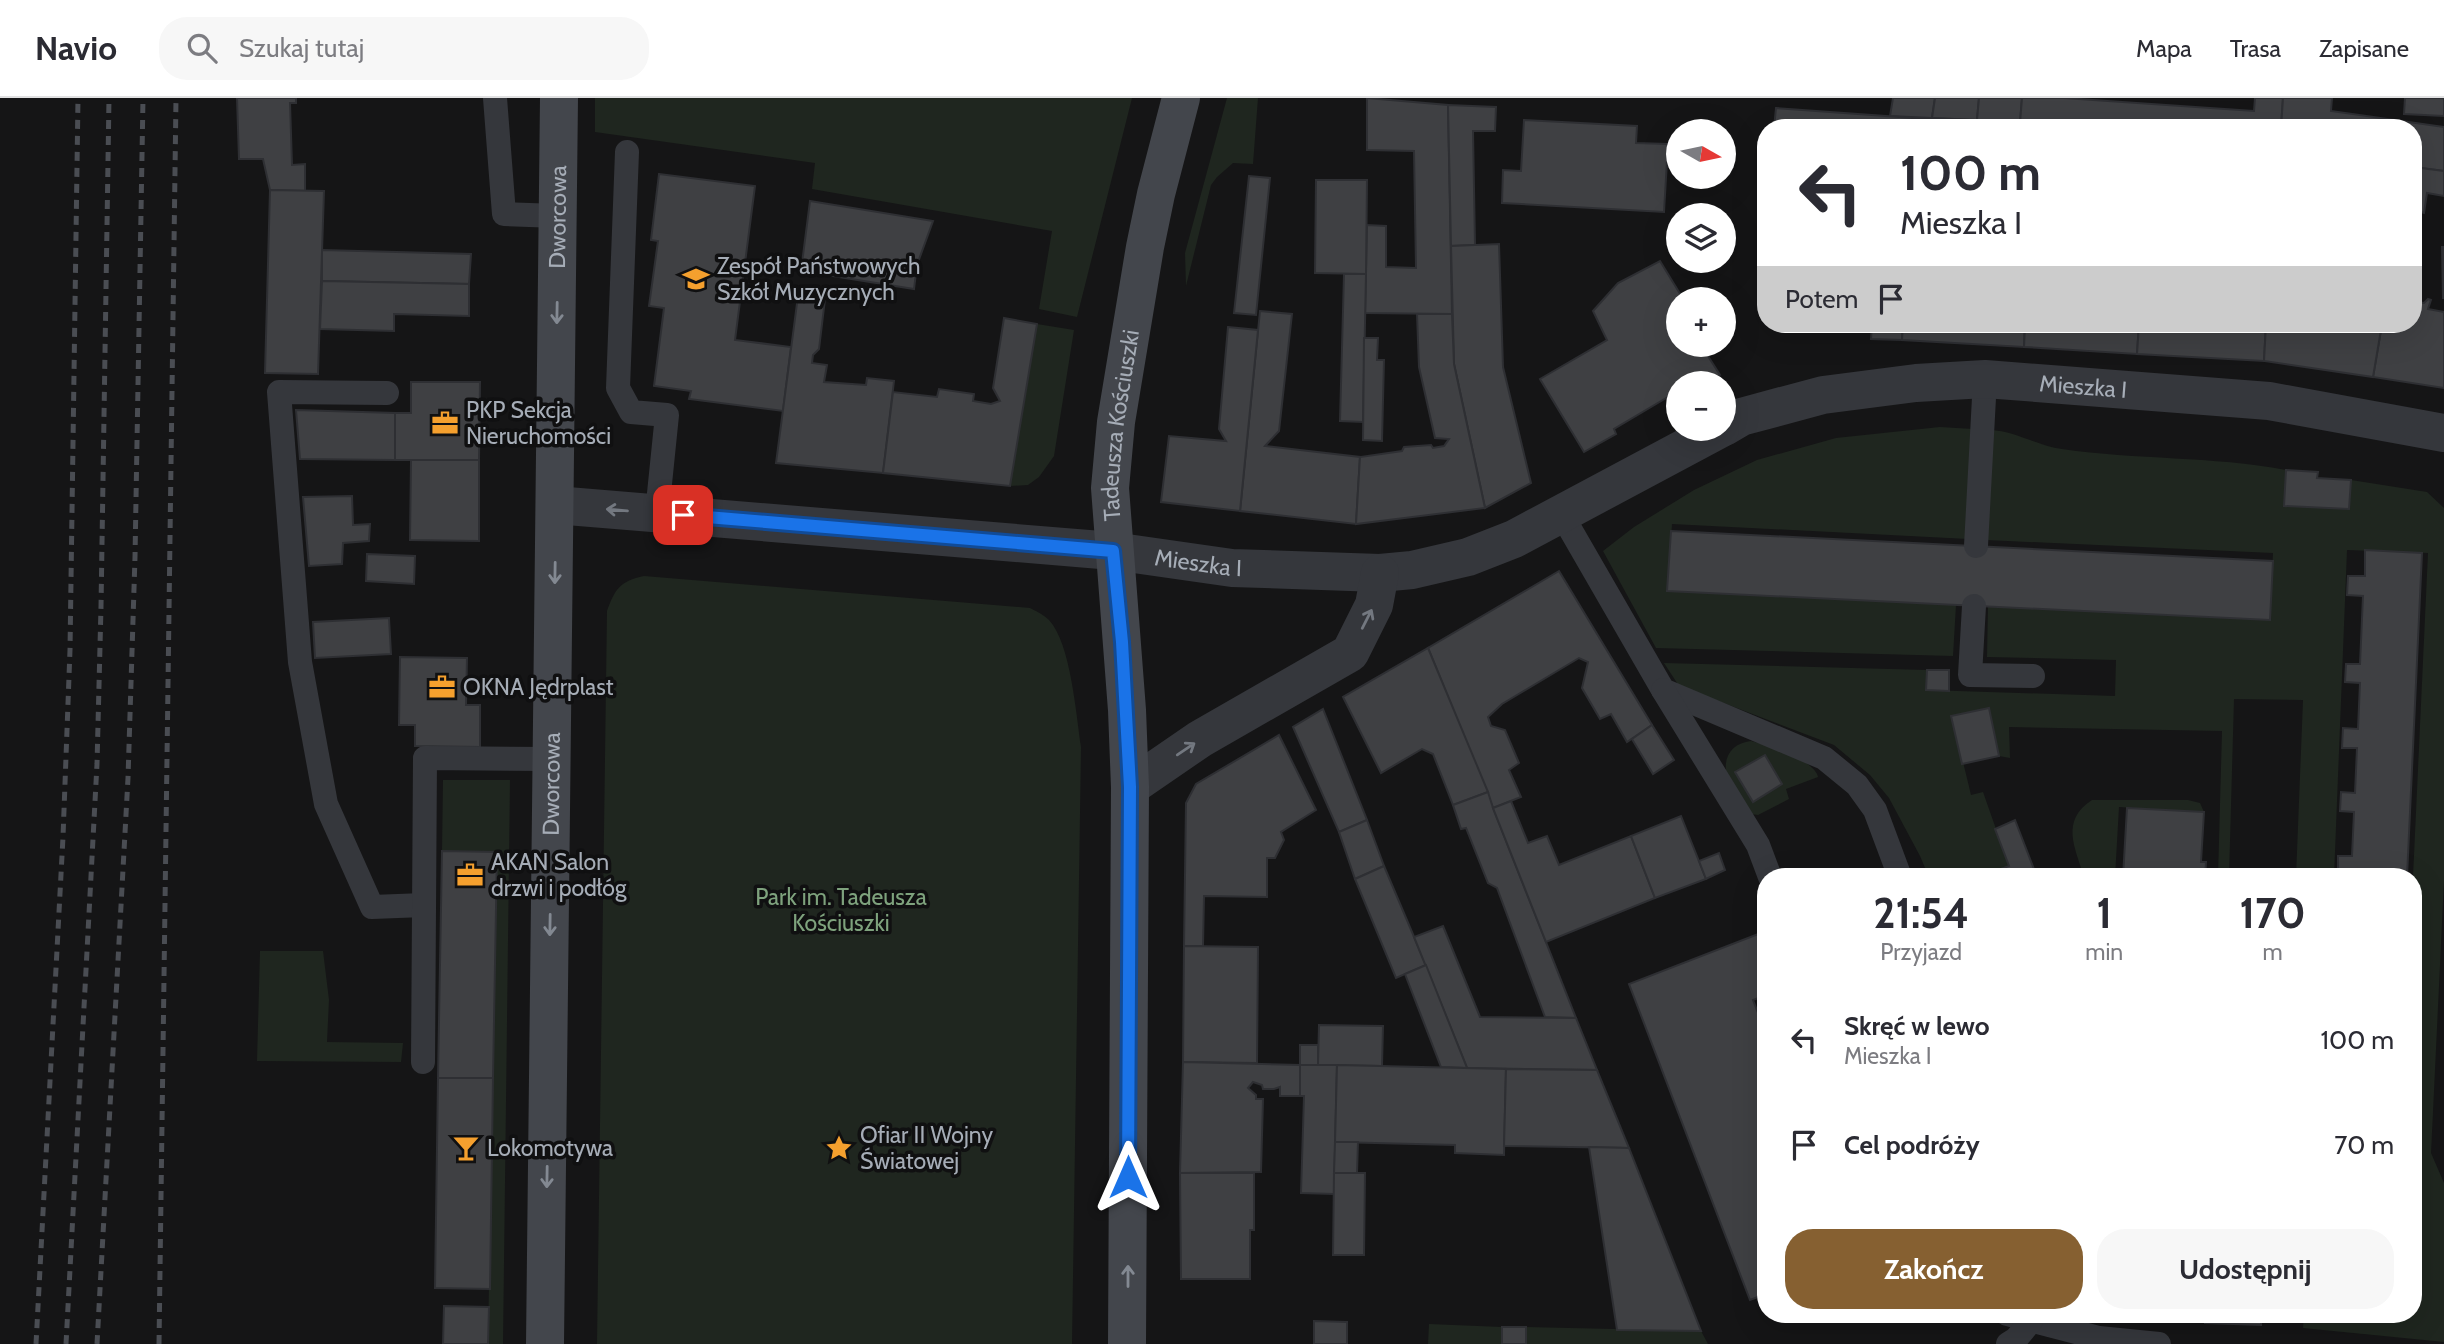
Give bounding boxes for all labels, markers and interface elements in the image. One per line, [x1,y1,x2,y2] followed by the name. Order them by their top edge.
[159,17,649,80] search box
[35,28,117,68] text: Navio
[183,29,221,67] icon: search
[239,32,364,64] text: Szukaj tutaj
[2136,34,2192,63] text: Mapa
[2230,34,2281,63] text: Trasa
[2319,34,2409,63] text: Zapisane
[1666,119,1736,189] north arrow
[1666,119,1736,441] map controls
[1900,143,2041,202] text: 100 m
[1785,147,1876,238] icon: left
[543,165,572,269] street label: Dworcowa
[1666,203,1736,273] button: layers
[1900,203,2022,242] text: Mieszka I
[717,252,920,306] place label: Zespół Państwowych Szkół Muzycznych
[681,264,711,294] school or university icon: Zespół Państwowych Szkół Muzycznych
[1872,280,1910,318] icon: arrive
[1785,283,1858,315] text: Potem
[1666,287,1736,357] button: +
[550,301,564,324] one-way arrow
[1096,328,1145,522] street label: Tadeusza Kościuszki
[2038,369,2128,404] street label: Mieszka I
[1666,371,1736,441] button: −
[466,396,611,450] place label: PKP Sekcja Nieruchomości
[430,408,460,438] office icon: PKP Sekcja Nieruchomości
[653,485,713,545] pin
[664,496,702,534] icon: arrive
[607,503,629,516] one-way arrow
[1153,543,1242,582] street label: Mieszka I
[548,561,561,584] one-way arrow
[1360,609,1374,630] one-way arrow
[427,672,457,702] office icon: OKNA Jędrplast
[463,673,614,701] place label: OKNA Jędrplast
[537,732,566,836] street label: Dworcowa
[1176,742,1195,756] one-way arrow
[491,848,627,902] place label: AKAN Salon drzwi i podłóg
[455,860,485,890] office icon: AKAN Salon drzwi i podłóg
[755,883,927,937] park label: Park im. Tadeusza Kościuszki
[1873,887,1969,939] text: 21:54
[2096,887,2112,939] text: 1
[2239,887,2306,939] text: 170
[543,913,557,936] one-way arrow
[1880,938,1962,966] text: Przyjazd
[2085,938,2123,966] text: min
[2263,938,2283,966] text: m
[1844,1010,1990,1042] text: Skręć w lewo
[1785,1021,1823,1059] icon: left
[2321,1024,2394,1056] text: 100 m
[1844,1042,1932,1070] text: Mieszka I
[860,1121,993,1175] place label: Ofiar II Wojny Światowej
[1785,1126,1823,1164] icon: arrive
[1844,1129,1980,1161] text: Cel podróży
[2334,1129,2394,1161] text: 70 m
[451,1133,481,1163] bar icon: Lokomotywa
[824,1133,854,1163] place icon: Ofiar II Wojny Światowej
[487,1134,613,1162] place label: Lokomotywa
[1091,1140,1165,1214] position arrow
[540,1165,554,1188] one-way arrow
[1785,1229,2083,1309] button: Zakończ
[2097,1229,2394,1309] button: Udostępnij
[1121,1265,1135,1288] one-way arrow

